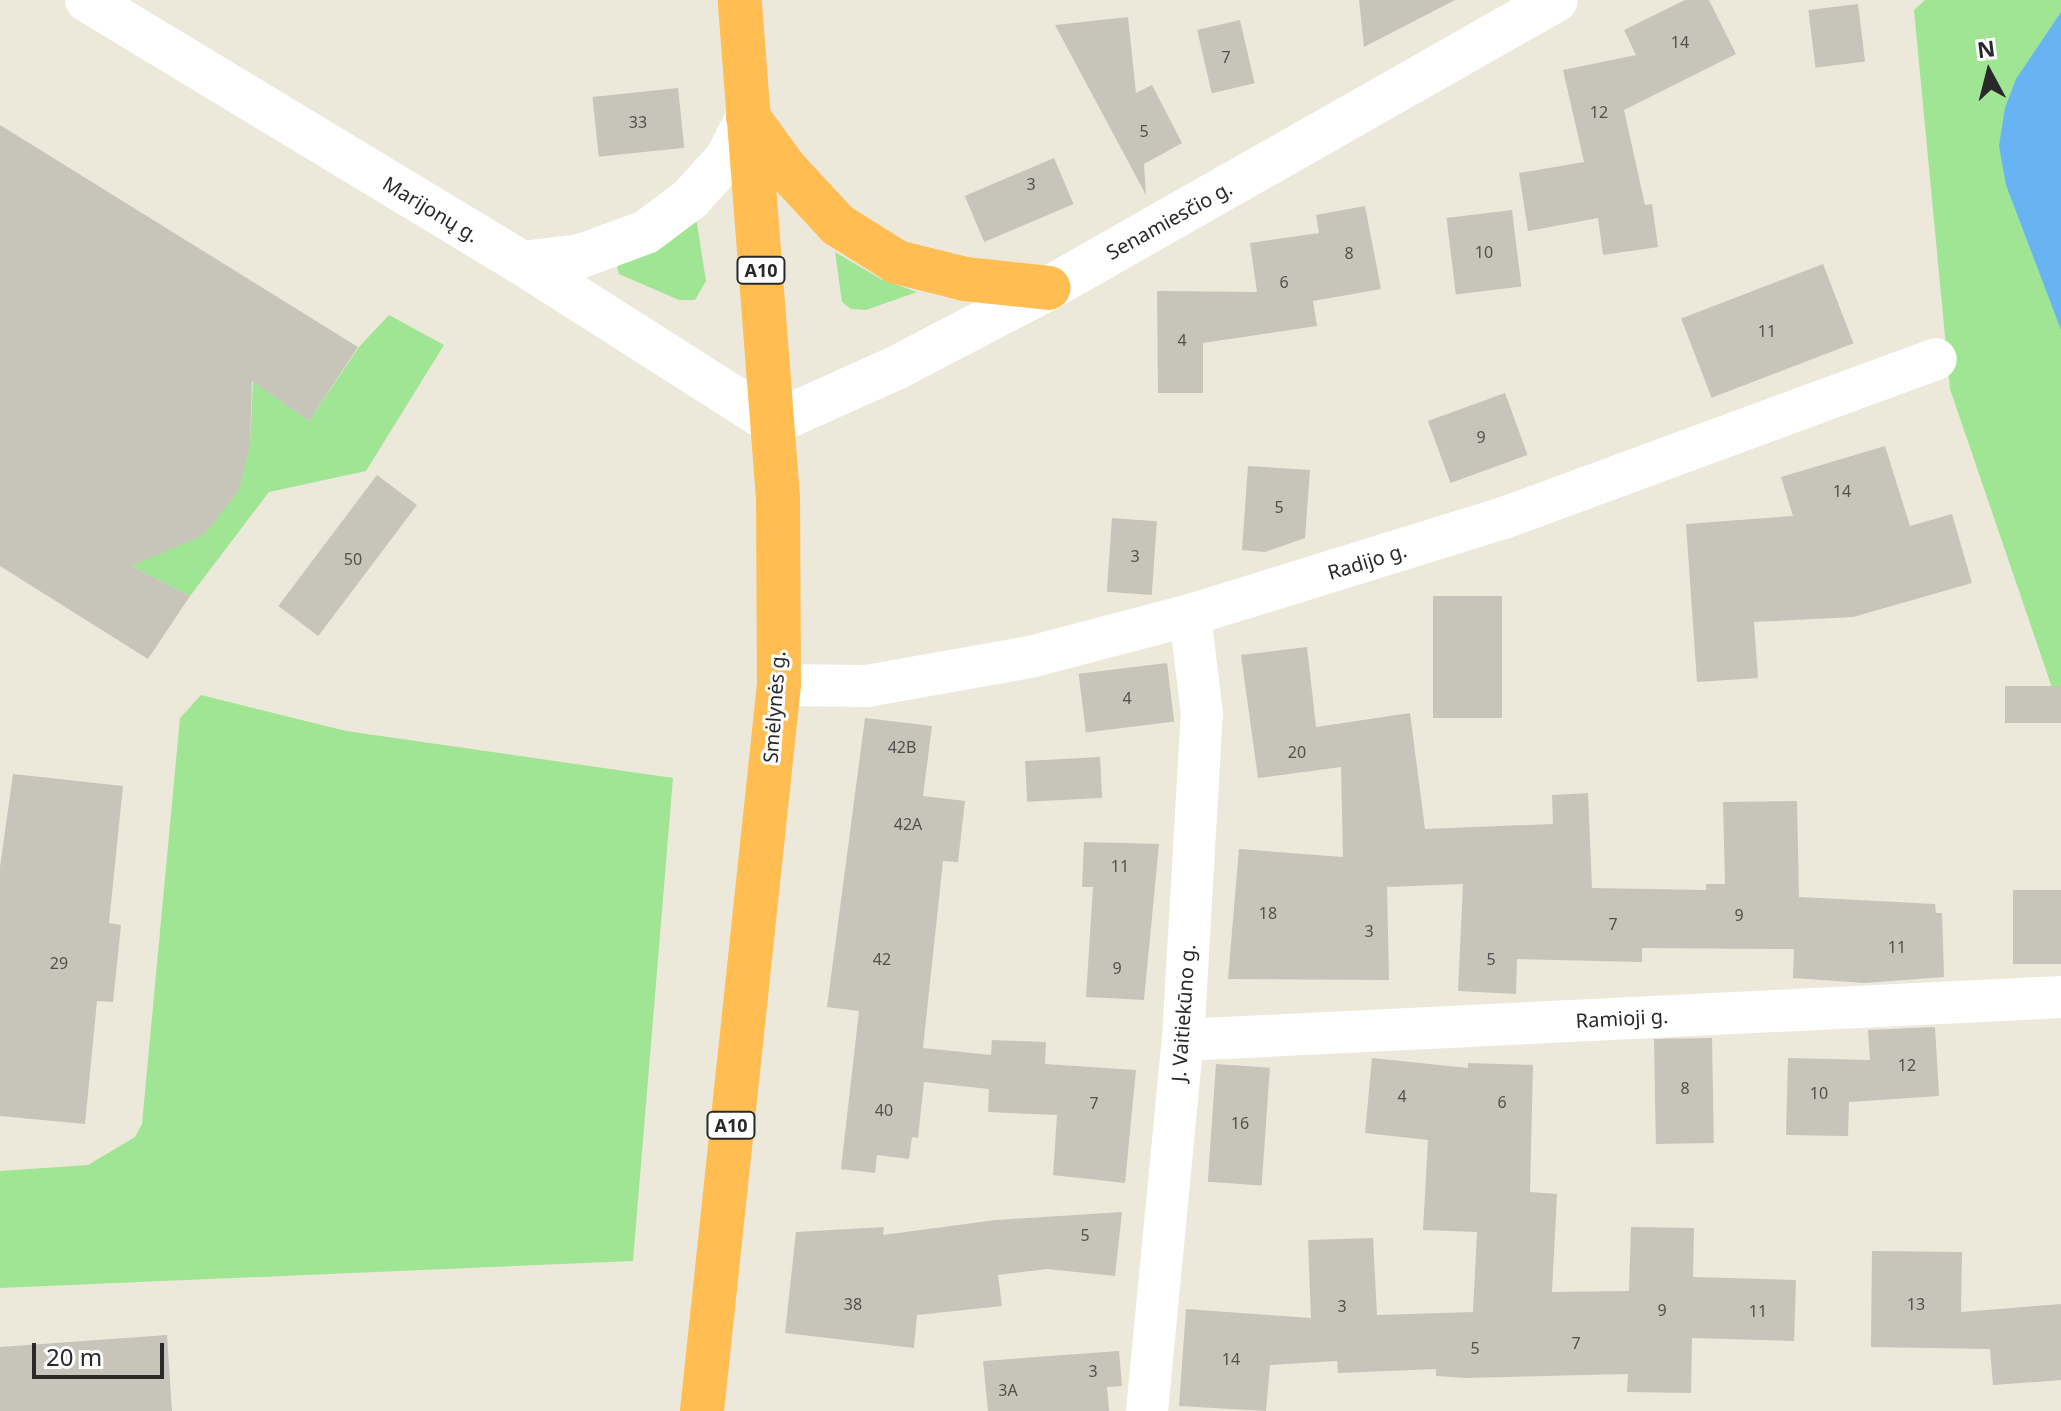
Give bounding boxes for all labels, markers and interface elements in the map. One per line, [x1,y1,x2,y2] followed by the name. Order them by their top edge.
[1671,32,1689,52] house number: 14
[1949,32,2029,112] north arrow
[1975,32,1997,64] text: N
[1221,47,1231,67] house number: 7
[1590,102,1608,122] house number: 12
[629,112,647,132] house number: 33
[1139,121,1149,141] house number: 5
[379,171,483,247] street label: Marijonų g.
[1026,174,1036,194] house number: 3
[1102,176,1236,264] street label: Senamiesčio g.
[1475,242,1493,262] house number: 10
[1344,243,1354,263] house number: 8
[735,256,787,284] road number: A10
[1279,272,1289,292] house number: 6
[1758,321,1776,341] house number: 11
[1177,330,1187,350] house number: 4
[1476,427,1486,447] house number: 9
[1833,481,1851,501] house number: 14
[1274,497,1284,517] house number: 5
[1325,538,1409,584] street label: Radijo g.
[1130,546,1140,566] house number: 3
[344,549,362,569] house number: 50
[758,650,790,764] street label: Smėlynės g.
[1122,688,1132,708] house number: 4
[888,737,916,757] house number: 42B
[1288,742,1306,762] house number: 20
[894,814,922,834] house number: 42A
[1111,856,1129,876] house number: 11
[1259,903,1277,923] house number: 18
[1734,905,1744,925] house number: 9
[1608,914,1618,934] house number: 7
[1364,921,1374,941] house number: 3
[1888,937,1906,957] house number: 11
[1166,943,1200,1083] street label: J. Vaitiekūno g.
[873,949,891,969] house number: 42
[1486,949,1496,969] house number: 5
[50,953,68,973] house number: 29
[1112,958,1122,978] house number: 9
[1575,1004,1669,1032] street label: Ramioji g.
[1898,1055,1916,1075] house number: 12
[1680,1078,1690,1098] house number: 8
[1810,1083,1828,1103] house number: 10
[1397,1086,1407,1106] house number: 4
[1497,1092,1507,1112] house number: 6
[1089,1093,1099,1113] house number: 7
[875,1100,893,1120] house number: 40
[705,1111,757,1139] road number: A10
[1231,1113,1249,1133] house number: 16
[1080,1225,1090,1245] house number: 5
[844,1294,862,1314] house number: 38
[1907,1294,1925,1314] house number: 13
[1337,1296,1347,1316] house number: 3
[1657,1300,1667,1320] house number: 9
[1749,1301,1767,1321] house number: 11
[36,1327,168,1377] scale bar
[1571,1333,1581,1353] house number: 7
[1470,1338,1480,1358] house number: 5
[46,1340,102,1373] text: 20 m
[1222,1349,1240,1369] house number: 14
[1088,1361,1098,1381] house number: 3
[998,1380,1018,1400] house number: 3A

